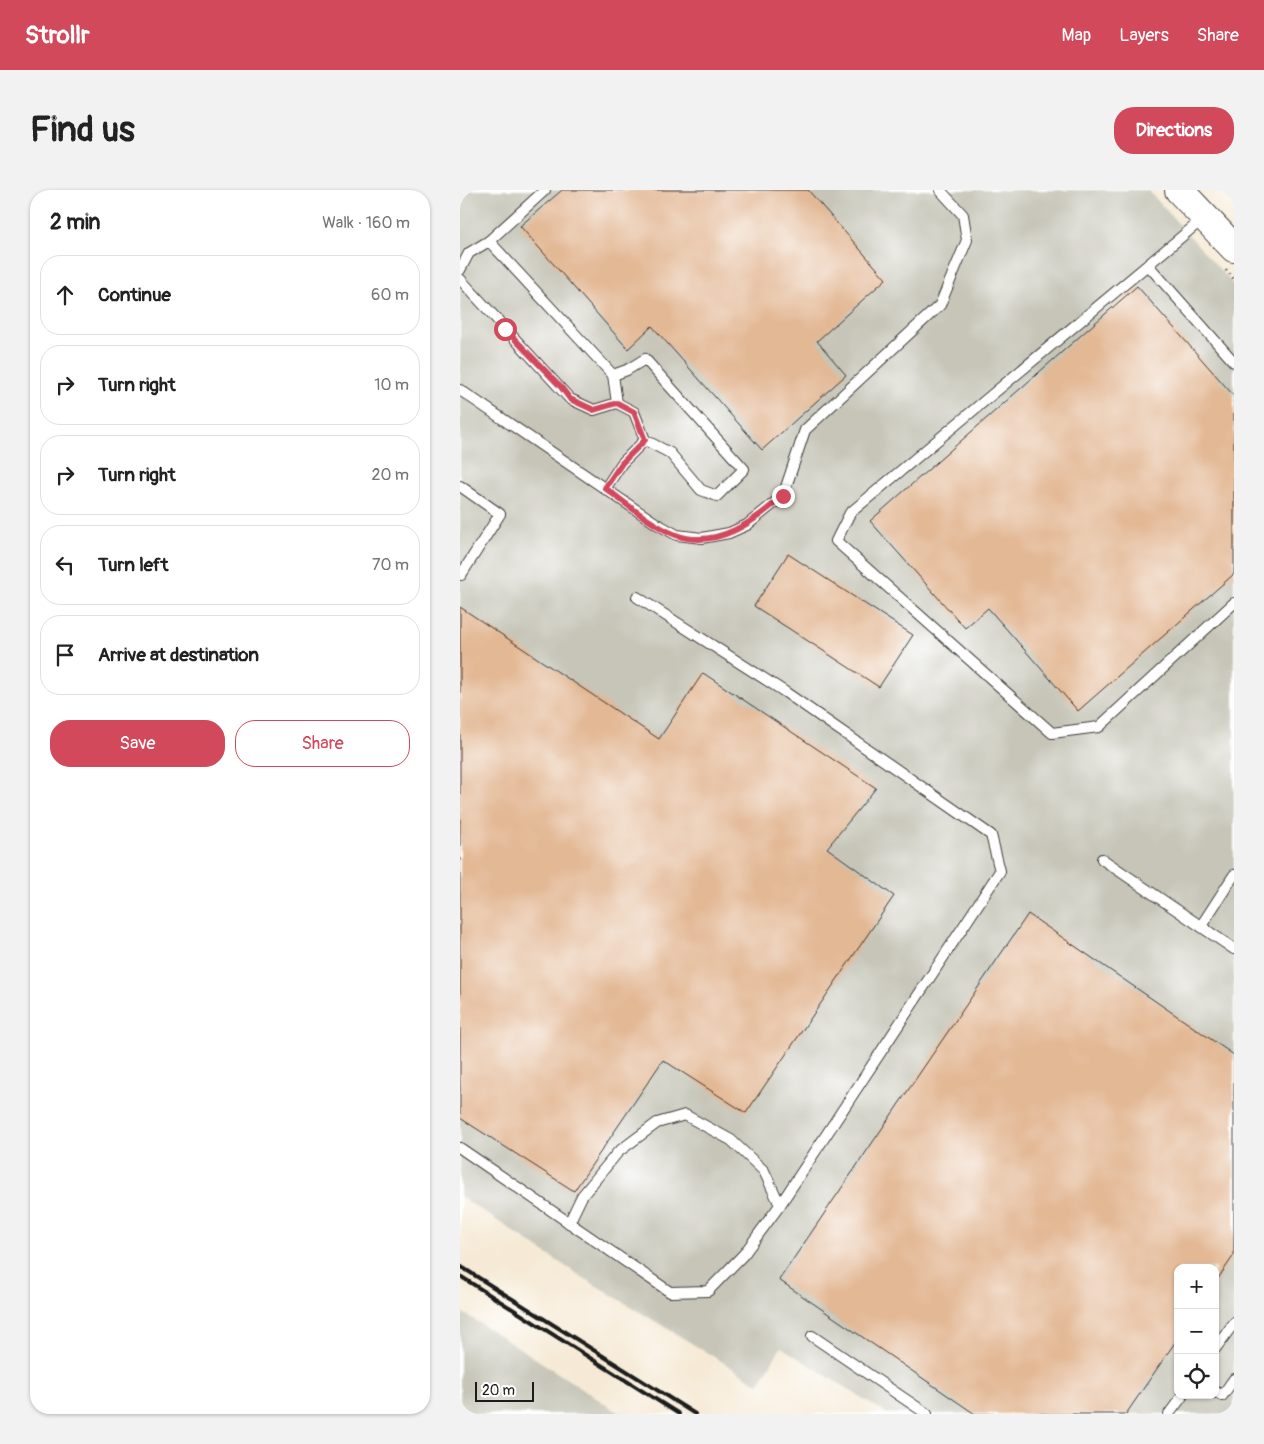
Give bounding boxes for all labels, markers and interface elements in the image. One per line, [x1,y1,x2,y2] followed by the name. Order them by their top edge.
[25,21,90,50] text: Strollr
[1062,24,1091,47] text: Map
[1119,24,1169,47] text: Layers
[1197,24,1239,47] text: Share
[1114,107,1234,154] button: Directions
[30,108,135,152] text: Find us
[50,209,100,236] text: 2 min
[322,213,410,233] text: Walk · 160 m
[51,281,79,309] icon: ahead
[98,283,171,307] text: Continue
[371,285,409,305] text: 60 m
[494,318,517,341] route start
[51,371,79,399] icon: right
[98,373,176,397] text: Turn right
[374,375,409,395] text: 10 m
[51,461,79,489] icon: right
[98,463,176,487] text: Turn right
[371,465,409,485] text: 20 m
[772,485,795,508] route end
[51,551,79,579] icon: left
[98,553,168,577] text: Turn left
[372,555,409,575] text: 70 m
[51,641,79,669] icon: arrive
[98,643,259,667] text: Arrive at destination
[50,720,225,767] button: Save
[235,720,410,767] button: Share
[1174,1264,1219,1399] map controls
[1174,1264,1219,1309] button: +
[1174,1309,1219,1354] button: −
[1174,1354,1219,1399] button: locate
[475,1379,534,1402] scale bar
[482,1382,515,1399] text: 20 m

